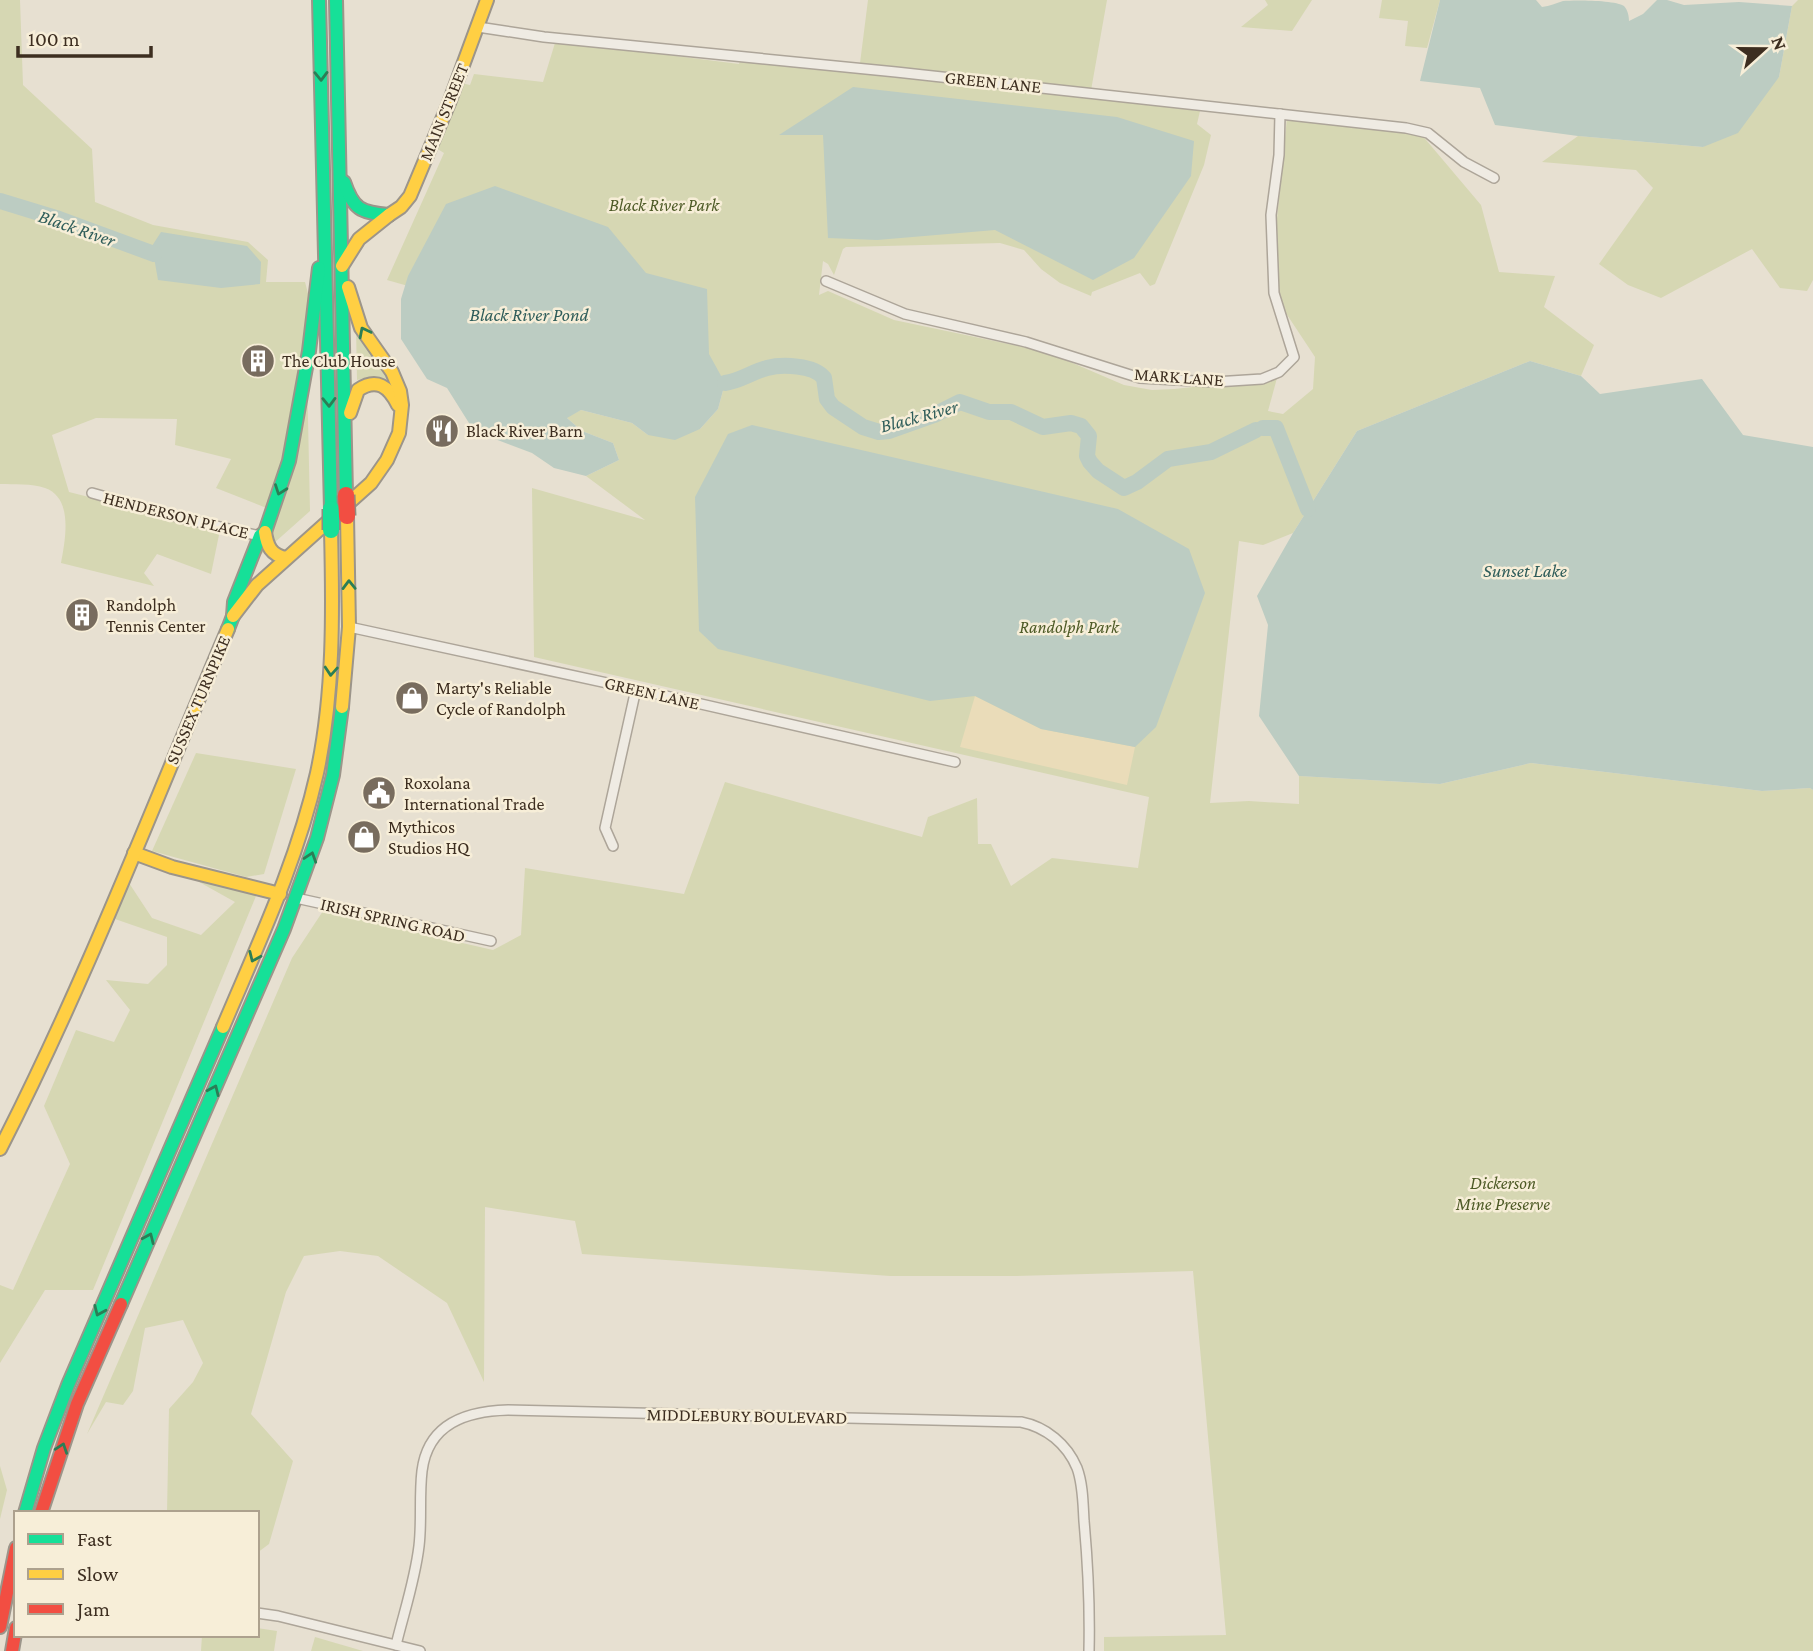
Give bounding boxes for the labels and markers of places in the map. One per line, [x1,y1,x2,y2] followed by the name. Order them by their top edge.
[239,342,277,380] building icon: The Club House
[282,351,396,371] place label: The Club House
[423,412,461,450] restaurant icon: Black River Barn
[466,421,583,441] place label: Black River Barn
[106,595,206,636] place label: Randolph Tennis Center
[63,596,101,634] building icon: Randolph Tennis Center
[436,678,566,719] place label: Marty's Reliable Cycle of Randolph
[393,679,431,717] shop icon: Marty's Reliable Cycle of Randolph
[404,773,545,814] place label: Roxolana International Trade
[360,774,398,812] public building icon: Roxolana International Trade
[388,817,470,858] place label: Mythicos Studios HQ
[345,818,383,856] shop icon: Mythicos Studios HQ

